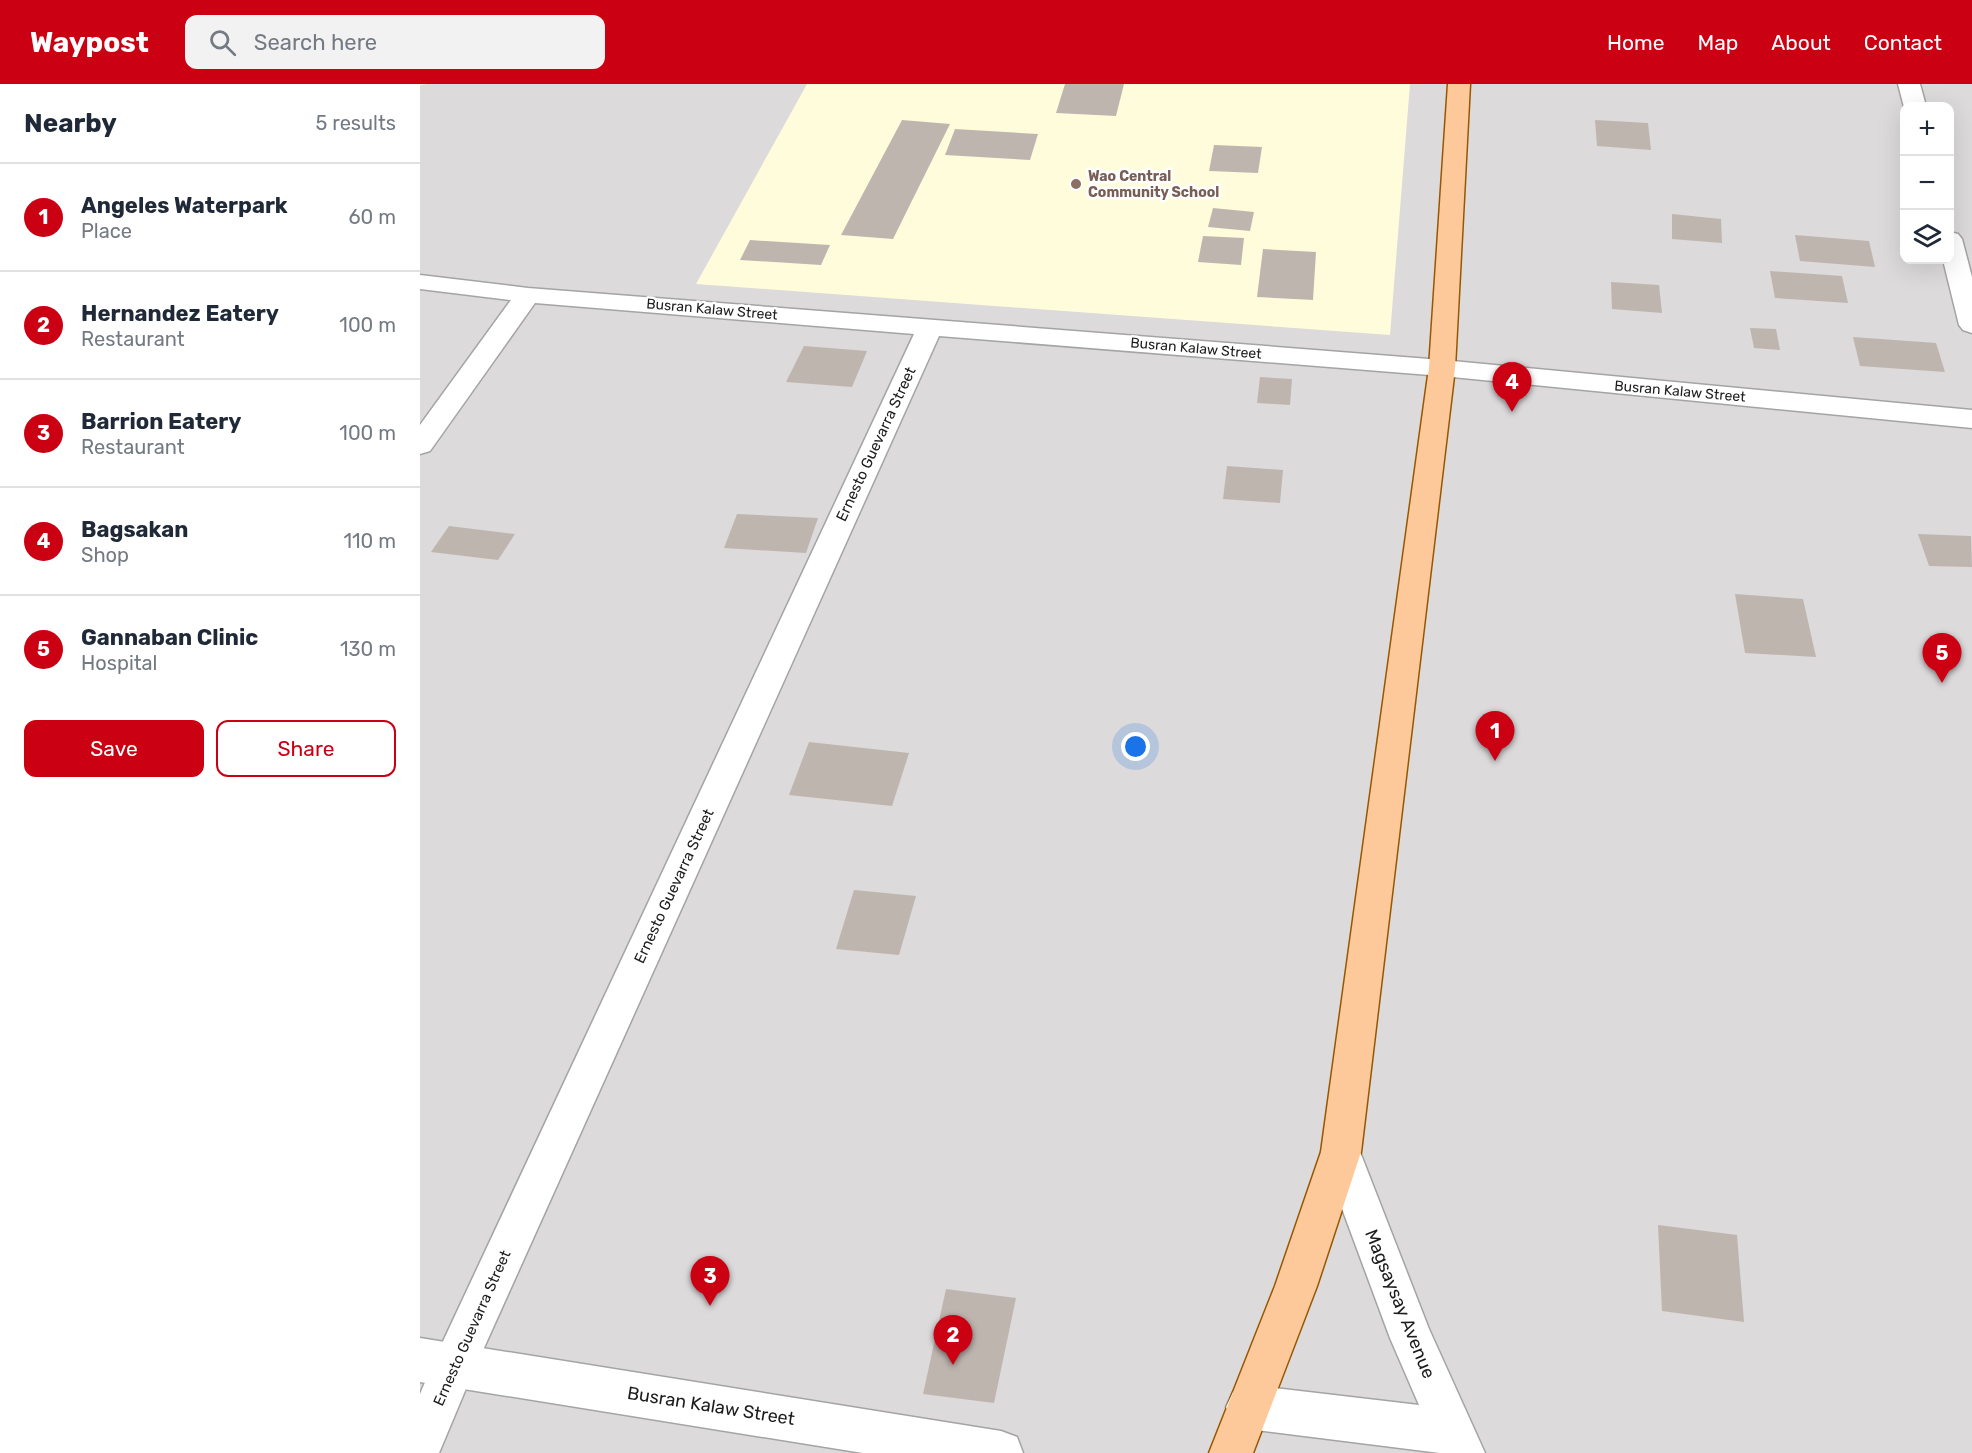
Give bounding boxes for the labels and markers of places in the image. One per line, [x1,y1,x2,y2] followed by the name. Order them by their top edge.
[1088,168,1219,201] place label: Wao Central Community School
[1069,177,1083,191] marker: Wao Central Community School
[1492,362,1532,412] pin: 4
[1922,634,1961,683] pin: 5
[1476,712,1514,761] pin: 1
[690,1256,730,1306] pin: 3
[934,1316,972,1365] pin: 2

